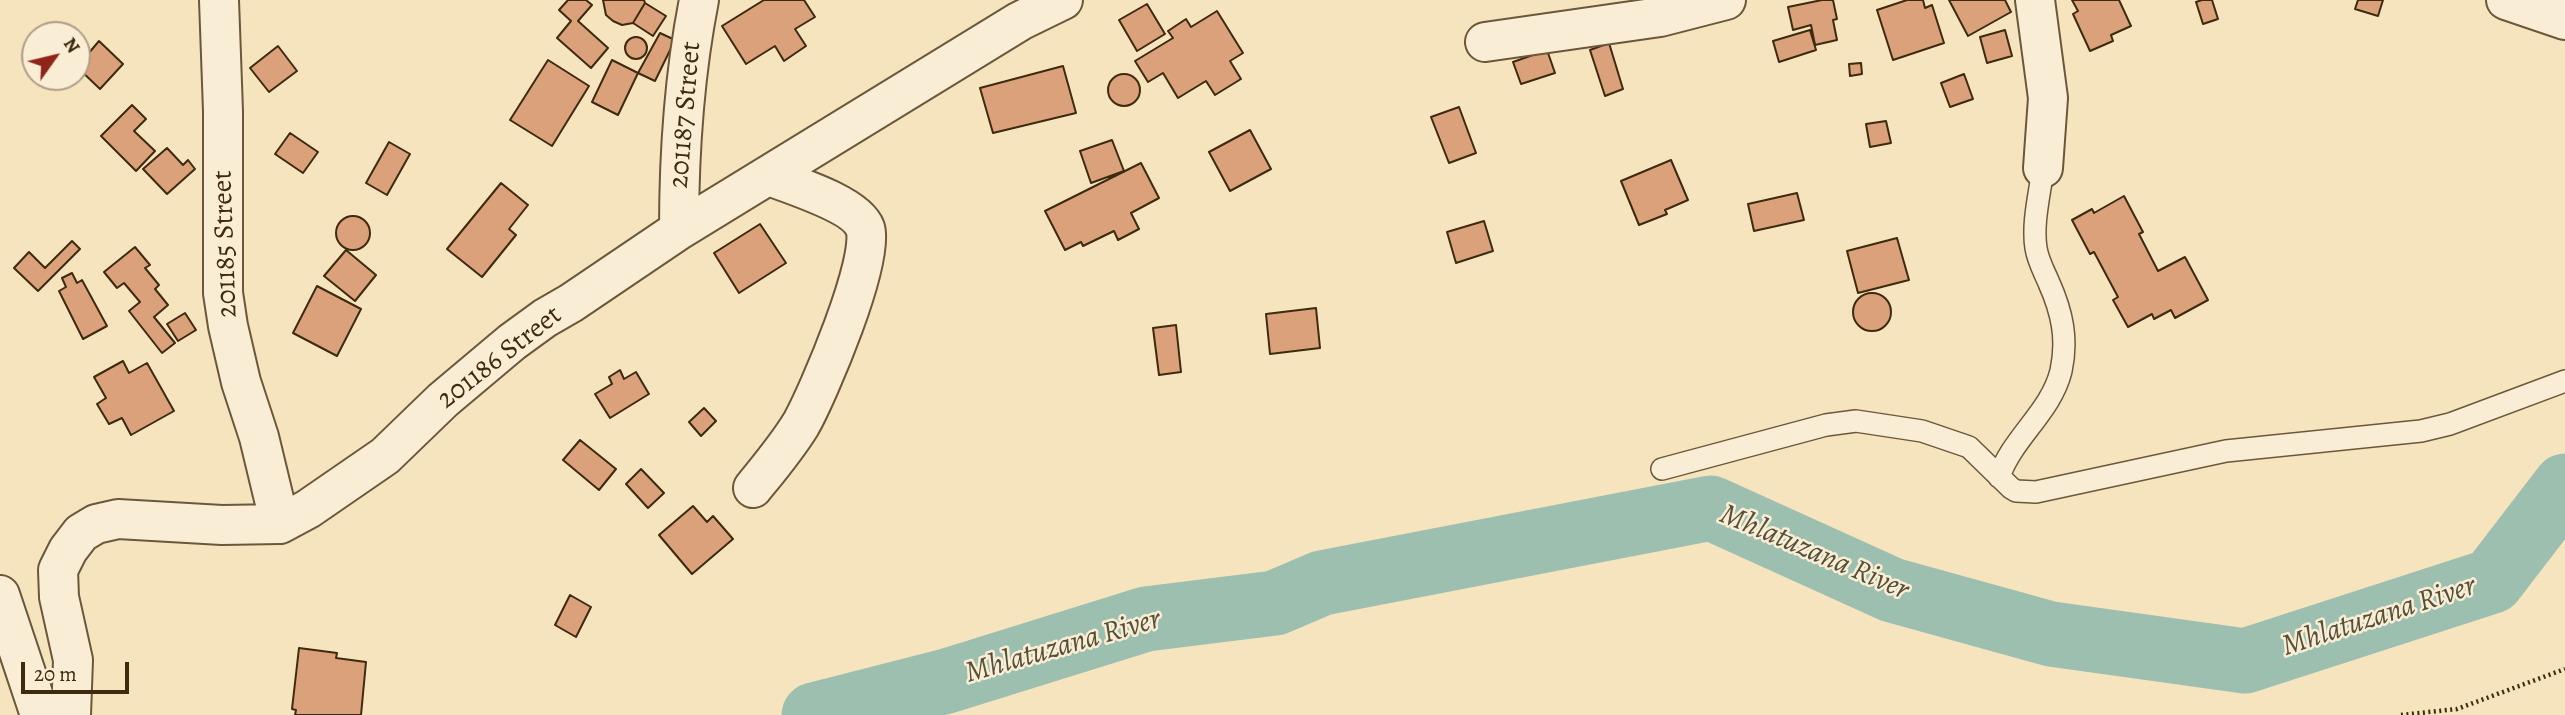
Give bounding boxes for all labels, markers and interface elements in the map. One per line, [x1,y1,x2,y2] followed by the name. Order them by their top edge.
[21,21,91,91] north arrow
[57,32,86,58] text: N
[663,40,709,190] street label: 201187 Street
[207,170,245,318] street label: 201185 Street
[431,299,569,417] street label: 201186 Street
[1714,497,1914,609] water label: Mhlatuzana River
[2278,569,2480,665] water label: Mhlatuzana River
[961,602,1165,692] water label: Mhlatuzana River
[24,648,133,692] scale bar
[34,660,77,688] text: 20 m

